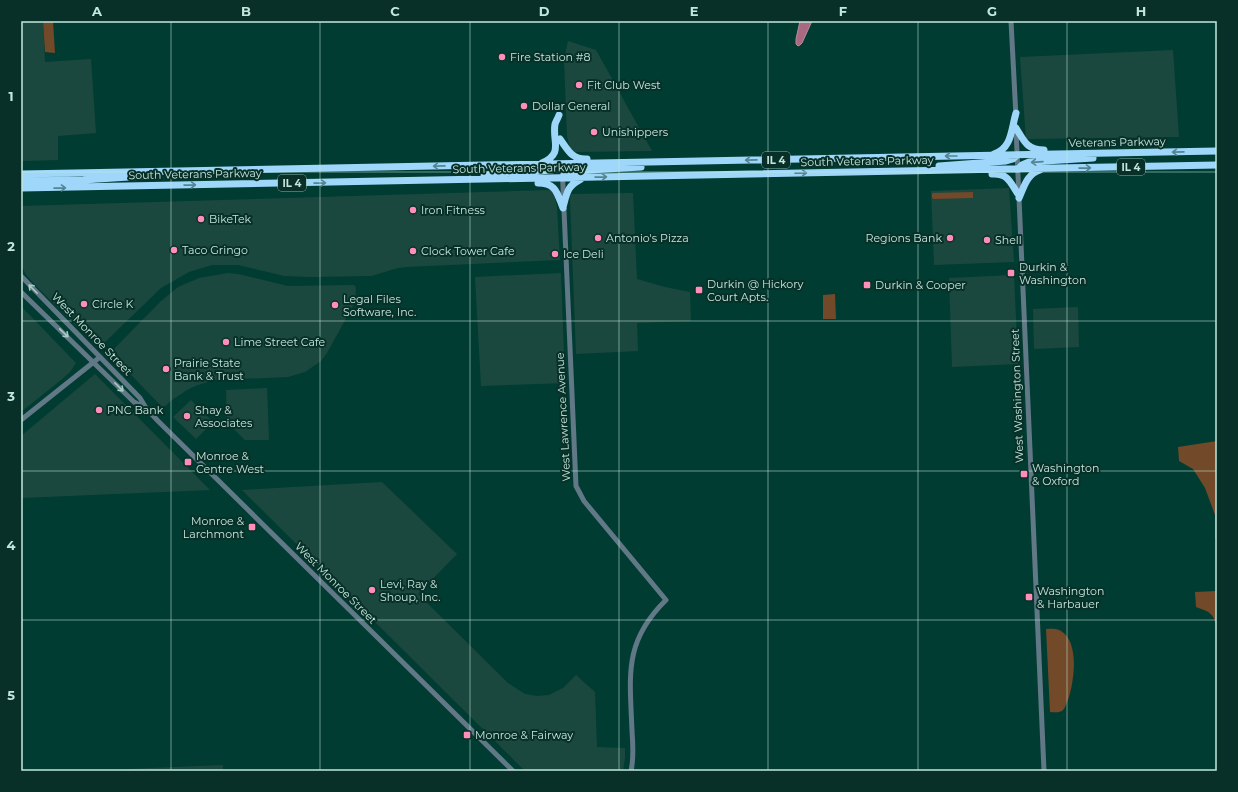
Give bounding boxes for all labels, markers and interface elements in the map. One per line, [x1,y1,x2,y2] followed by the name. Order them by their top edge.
[91,3,103,19] text: A
[241,3,251,19] text: B
[390,3,400,19] text: C
[539,3,550,19] text: D
[690,3,699,19] text: E
[839,3,847,19] text: F
[987,3,997,19] text: G
[1136,3,1146,19] text: H
[510,50,591,64] place label: Fire Station #8
[497,52,507,62] marker: Fire Station #8
[587,78,661,92] place label: Fit Club West
[574,80,584,90] marker: Fit Club West
[8,88,14,104] text: 1
[532,99,610,113] place label: Dollar General
[519,101,529,111] marker: Dollar General
[602,125,669,139] place label: Unishippers
[589,127,599,137] marker: Unishippers
[1068,134,1166,150] street label: Veterans Parkway
[1172,148,1185,156] one-way arrow
[762,152,790,168] road number: IL 4
[945,152,958,160] one-way arrow
[800,153,934,169] street label: South Veterans Parkway
[745,156,758,164] one-way arrow
[1031,158,1044,165] one-way arrow
[1117,159,1145,175] road number: IL 4
[452,160,586,176] street label: South Veterans Parkway
[433,162,446,170] one-way arrow
[1078,164,1091,172] one-way arrow
[128,166,262,182] street label: South Veterans Parkway
[794,170,807,177] one-way arrow
[594,173,607,181] one-way arrow
[278,175,306,191] road number: IL 4
[313,179,326,187] one-way arrow
[183,182,196,189] one-way arrow
[53,184,66,192] one-way arrow
[421,203,486,217] place label: Iron Fitness
[408,205,418,215] marker: Iron Fitness
[209,212,252,226] place label: BikeTek
[196,214,206,224] marker: BikeTek
[606,231,689,245] place label: Antonio's Pizza
[866,231,942,245] place label: Regions Bank
[593,233,603,243] marker: Antonio's Pizza
[945,233,955,243] marker: Regions Bank
[995,233,1022,247] place label: Shell
[982,235,992,245] marker: Shell
[7,238,15,254] text: 2
[182,243,248,257] place label: Taco Gringo
[421,244,515,258] place label: Clock Tower Cafe
[169,245,179,255] marker: Taco Gringo
[408,246,418,256] marker: Clock Tower Cafe
[563,247,604,261] place label: Ice Deli
[550,249,560,259] marker: Ice Deli
[1019,260,1086,287] place label: Durkin & Washington
[1006,268,1016,278] marker: Durkin & Washington
[707,277,803,304] place label: Durkin @ Hickory Court Apts.
[875,278,966,292] place label: Durkin & Cooper
[862,280,872,290] marker: Durkin & Cooper
[28,284,38,294] one-way arrow
[694,285,704,295] marker: Durkin @ Hickory Court Apts.
[49,290,136,379] street label: West Monroe Street
[343,292,416,319] place label: Legal Files Software, Inc.
[92,297,134,311] place label: Circle K
[79,299,89,309] marker: Circle K
[330,300,340,310] marker: Legal Files Software, Inc.
[59,328,69,337] one-way arrow
[1008,328,1026,463] street label: West Washington Street
[234,335,326,349] place label: Lime Street Cafe
[221,337,231,347] marker: Lime Street Cafe
[553,352,573,482] street label: West Lawrence Avenue
[174,356,244,383] place label: Prairie State Bank & Trust
[161,364,171,374] marker: Prairie State Bank & Trust
[114,382,124,392] one-way arrow
[6,388,15,404] text: 3
[107,403,164,417] place label: PNC Bank
[195,403,253,430] place label: Shay & Associates
[94,405,104,415] marker: PNC Bank
[182,411,192,421] marker: Shay & Associates
[196,449,265,476] place label: Monroe & Centre West
[183,457,193,467] marker: Monroe & Centre West
[1032,461,1099,488] place label: Washington & Oxford
[1019,469,1029,479] marker: Washington & Oxford
[183,514,245,541] place label: Monroe & Larchmont
[247,522,257,532] marker: Monroe & Larchmont
[7,537,16,553] text: 4
[292,539,380,627] street label: West Monroe Street
[380,577,441,604] place label: Levi, Ray & Shoup, Inc.
[1037,584,1104,611] place label: Washington & Harbauer
[367,585,377,595] marker: Levi, Ray & Shoup, Inc.
[1024,592,1034,602] marker: Washington & Harbauer
[7,687,15,703] text: 5
[475,728,573,742] place label: Monroe & Fairway
[462,730,472,740] marker: Monroe & Fairway

